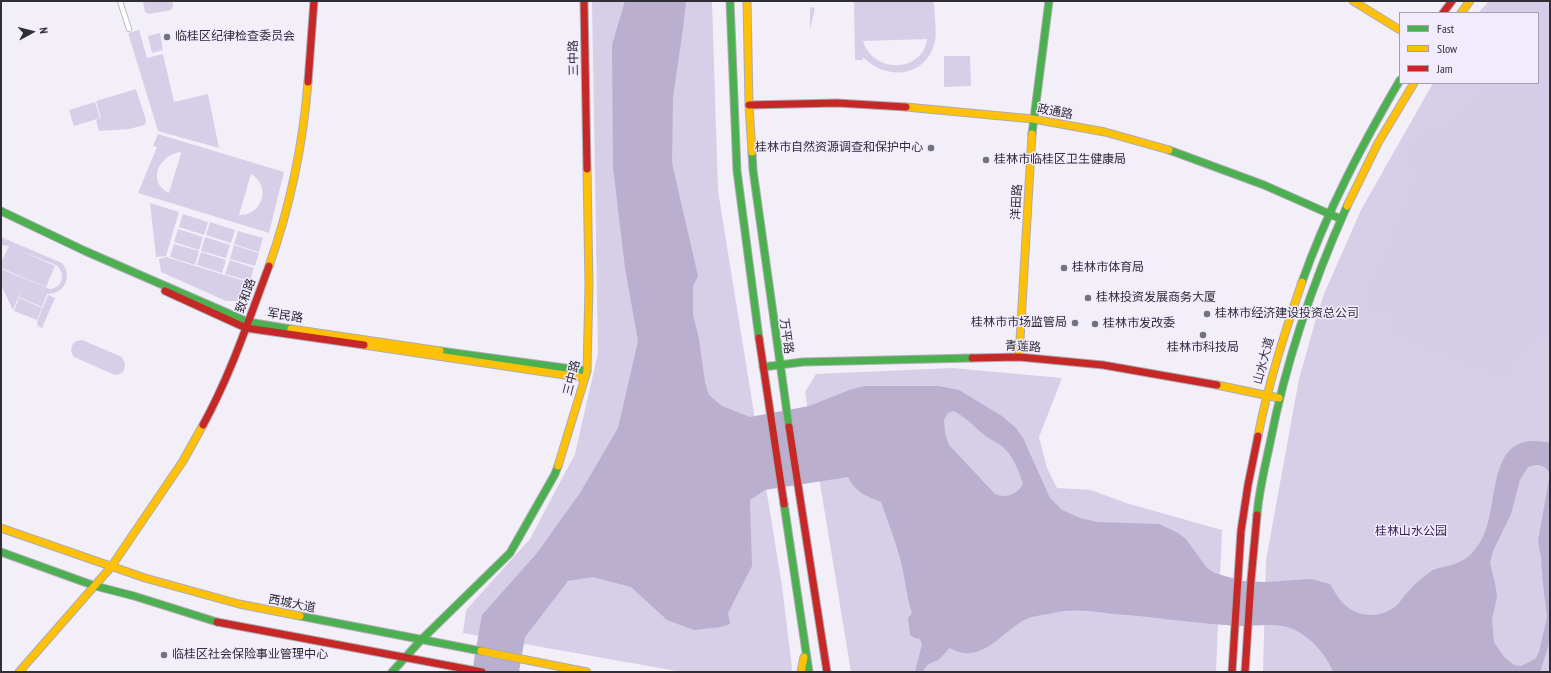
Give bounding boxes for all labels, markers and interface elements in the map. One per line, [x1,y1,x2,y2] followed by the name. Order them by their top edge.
[12,12,52,52] north arrow
[1399,12,1539,84] legend
[1437,21,1454,36] text: Fast
[37,27,51,34] text: N
[175,30,295,44] place label: 临桂区纪律检查委员会
[162,32,172,42] marker: 临桂区纪律检查委员会
[566,40,582,76] street label: 三中路
[1437,41,1457,56] text: Slow
[1437,61,1453,76] text: Jam
[1036,102,1074,122] street label: 政通路
[755,141,923,155] place label: 桂林市自然资源调查和保护中心
[926,143,936,153] marker: 桂林市自然资源调查和保护中心
[994,153,1126,167] place label: 桂林市临桂区卫生健康局
[981,155,991,165] marker: 桂林市临桂区卫生健康局
[1009,184,1025,220] street label: 洋田路
[1072,261,1144,275] place label: 桂林市体育局
[1059,263,1069,273] marker: 桂林市体育局
[233,277,259,315] street label: 致和路
[1096,291,1216,305] place label: 桂林投资发展商务大厦
[1083,293,1093,303] marker: 桂林投资发展商务大厦
[266,306,304,326] street label: 军民路
[1215,307,1359,321] place label: 桂林市经济建设投资总公司
[1202,309,1212,319] marker: 桂林市经济建设投资总公司
[971,316,1067,330] place label: 桂林市市场监管局
[776,317,796,355] street label: 万平路
[1103,317,1175,331] place label: 桂林市发改委
[1070,318,1080,328] marker: 桂林市市场监管局
[1090,319,1100,329] marker: 桂林市发改委
[1198,330,1208,340] marker: 桂林市科技局
[1251,336,1277,386] street label: 山水大道
[1005,339,1041,355] street label: 青莲路
[1167,341,1239,355] place label: 桂林市科技局
[561,359,583,397] street label: 三中路
[1375,525,1447,539] park label: 桂林山水公园
[267,592,317,616] street label: 西城大道
[172,648,328,662] place label: 临桂区社会保险事业管理中心
[159,650,169,660] marker: 临桂区社会保险事业管理中心

